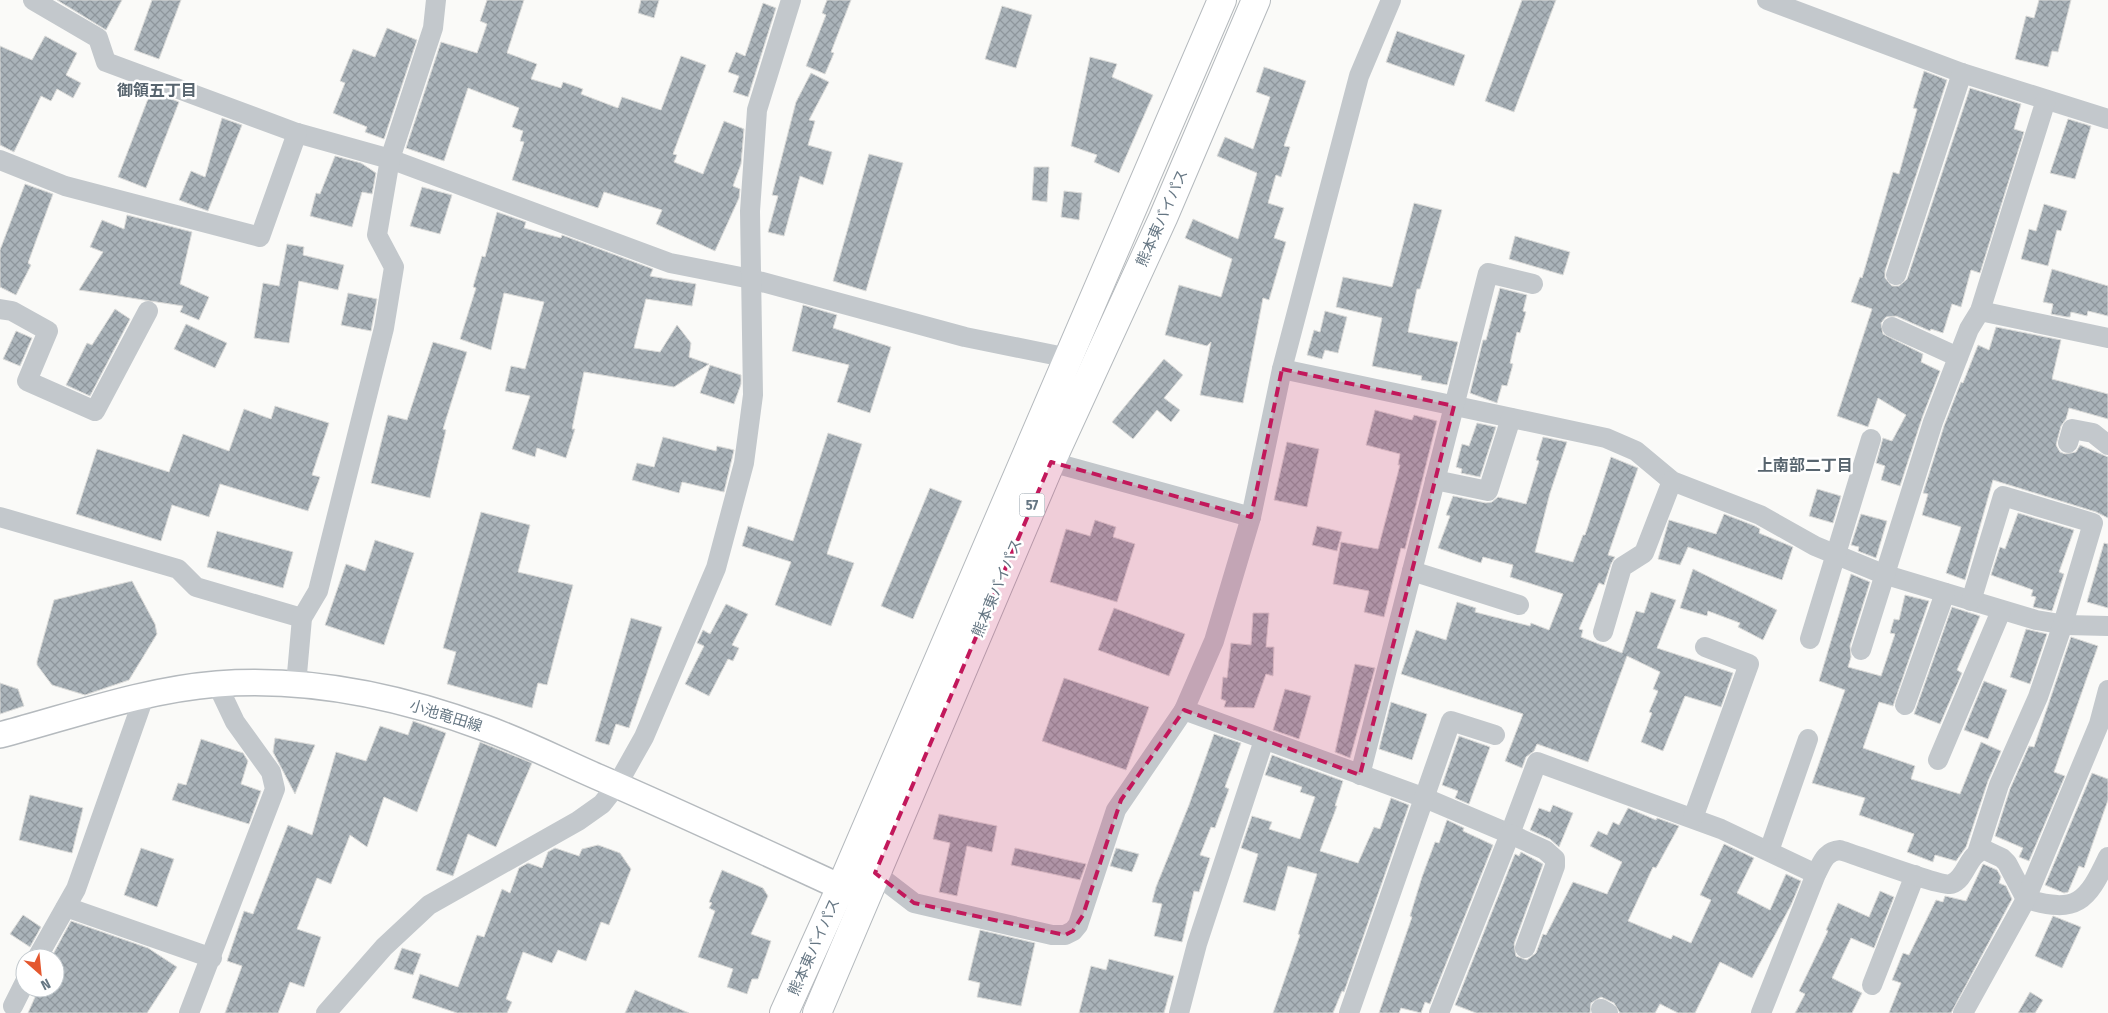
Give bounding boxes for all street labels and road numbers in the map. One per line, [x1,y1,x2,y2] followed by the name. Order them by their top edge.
[1132,167,1192,269] street label: 熊本東バイパス
[1020,494,1044,516] road number: 57
[968,536,1026,640] street label: 熊本東バイパス
[407,696,485,736] street label: 小池竜田線
[784,896,844,998] street label: 熊本東バイパス

